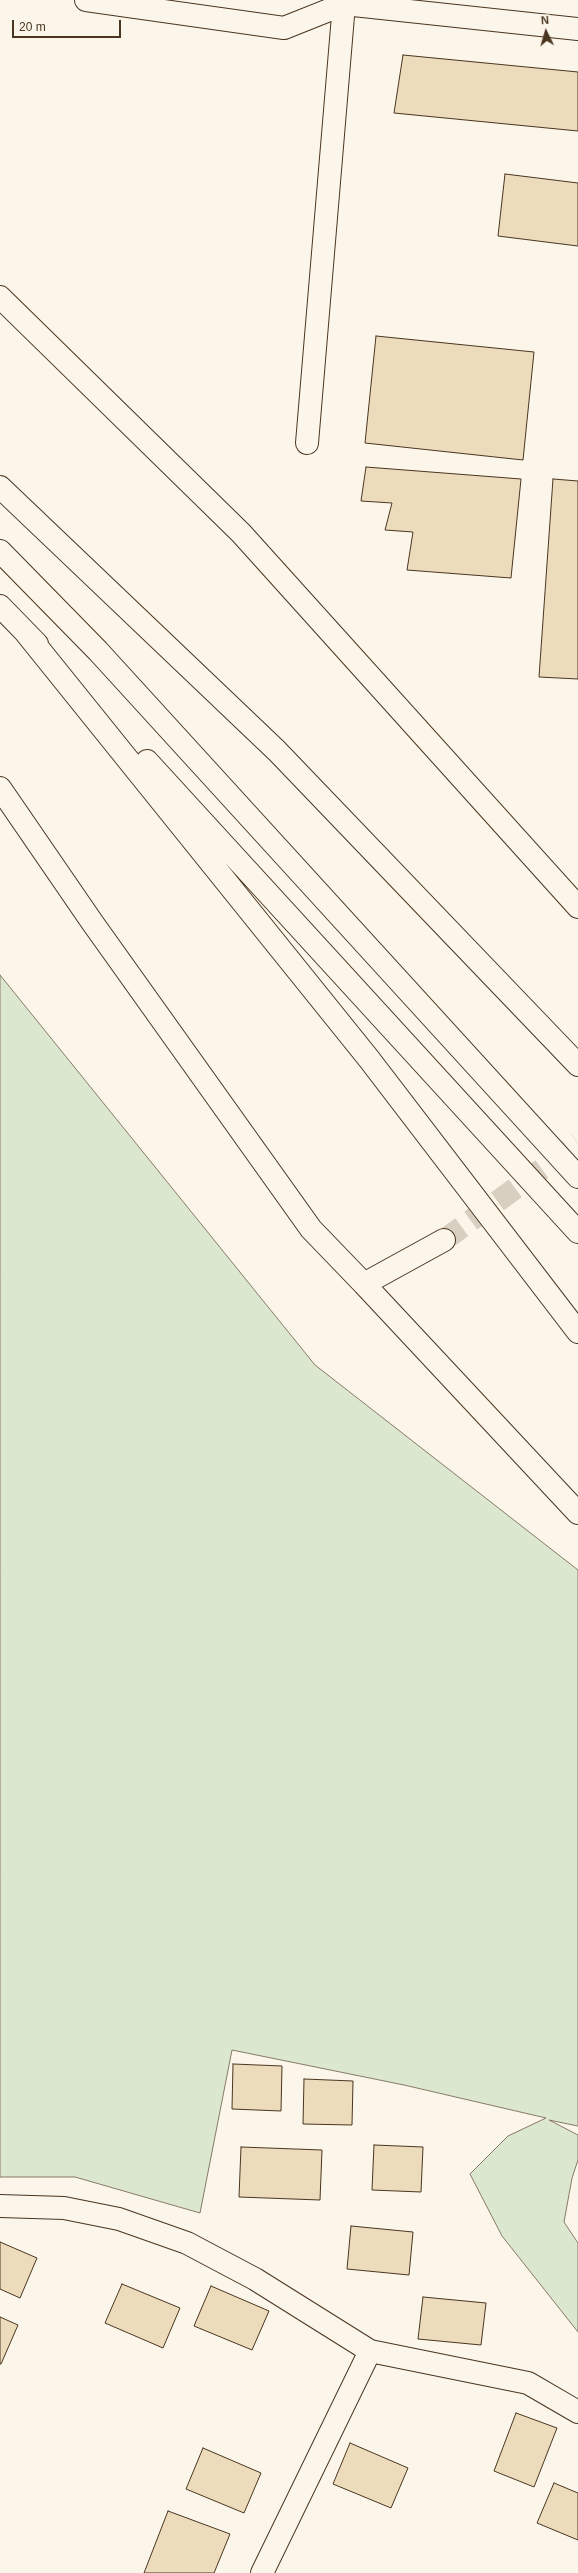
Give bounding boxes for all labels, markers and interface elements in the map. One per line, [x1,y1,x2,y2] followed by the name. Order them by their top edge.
[14,12,123,38] scale bar
[526,12,566,52] north arrow
[540,14,549,26] text: N
[19,20,46,34] text: 20 m

